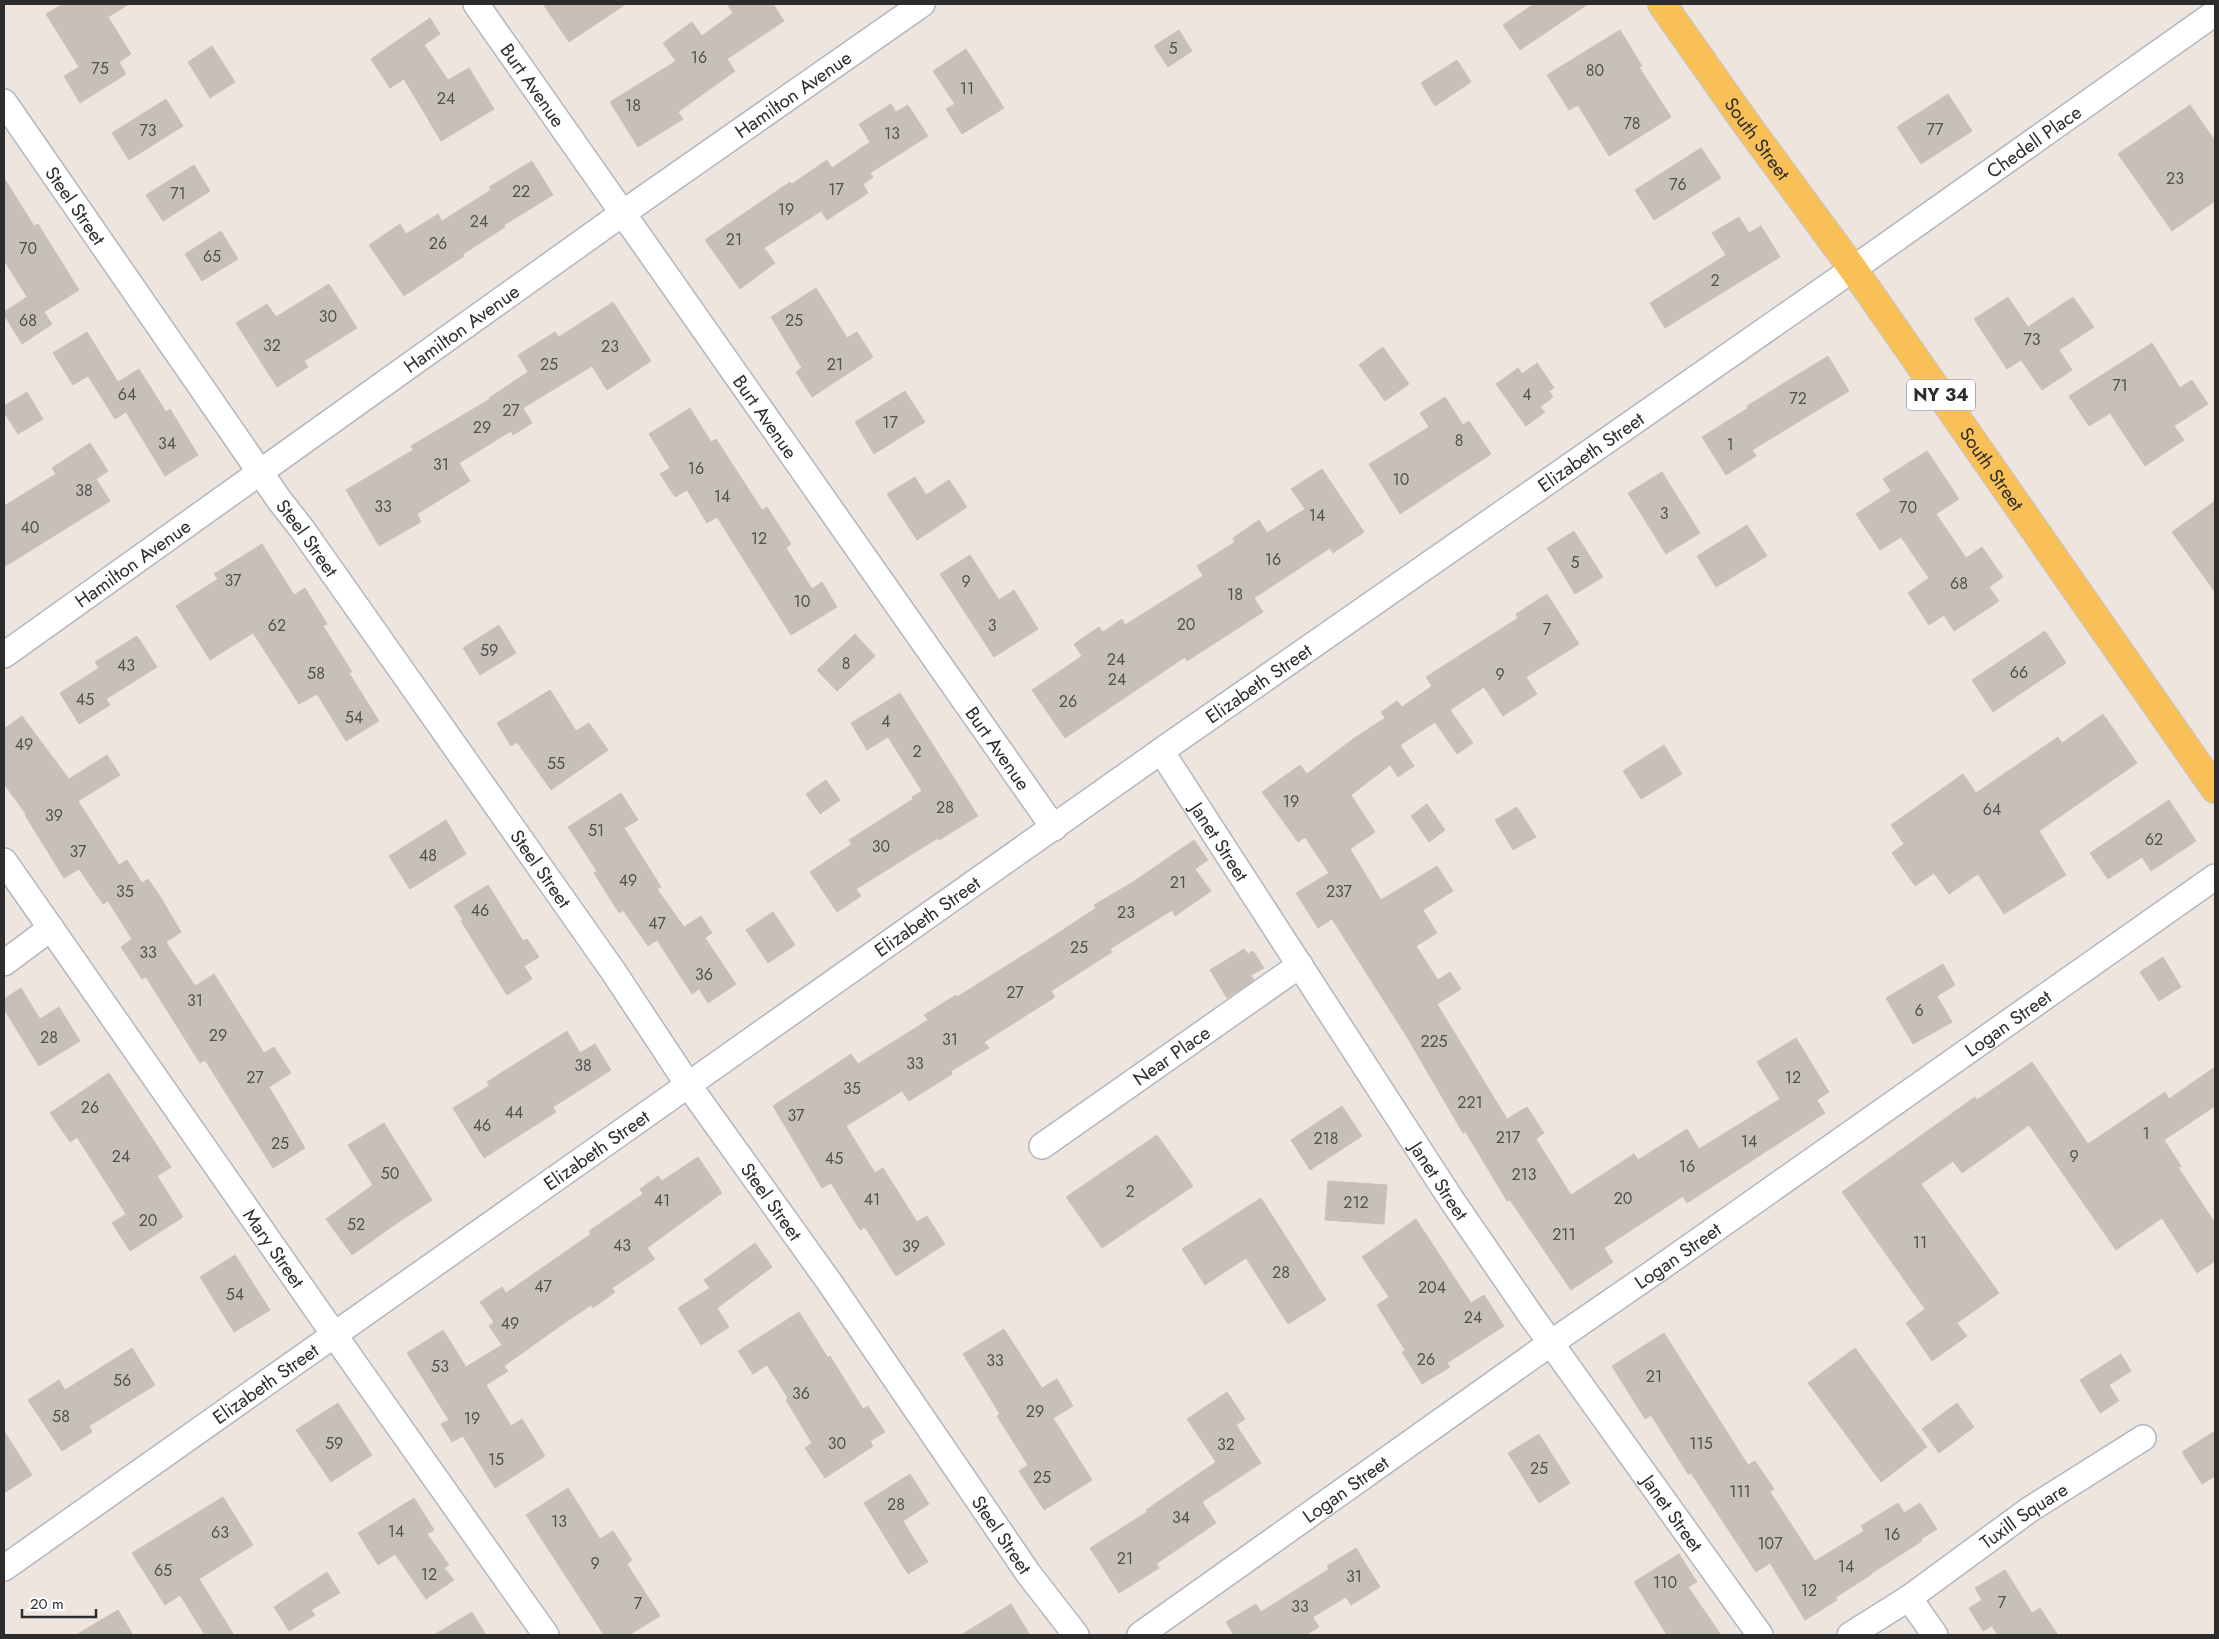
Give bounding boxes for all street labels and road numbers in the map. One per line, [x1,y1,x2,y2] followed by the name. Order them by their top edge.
[494,38,571,133] street label: Burt Avenue
[729,44,857,145] street label: Hamilton Avenue
[1718,92,1797,186] street label: South Street
[1981,99,2087,185] street label: Chedell Place
[39,161,112,251] street label: Steel Street
[398,278,525,380] street label: Hamilton Avenue
[726,370,804,464] street label: Burt Avenue
[1907,380,1975,410] road number: NY 34
[1532,405,1650,499] street label: Elizabeth Street
[1953,422,2030,517] street label: South Street
[270,494,345,583] street label: Steel Street
[69,513,197,614] street label: Hamilton Avenue
[1200,637,1318,730] street label: Elizabeth Street
[959,701,1037,796] street label: Burt Avenue
[1182,795,1255,887] street label: Janet Street
[504,824,578,914] street label: Steel Street
[869,870,986,963] street label: Elizabeth Street
[1959,983,2057,1063] street label: Logan Street
[1128,1019,1216,1092] street label: Near Place
[538,1103,655,1197] street label: Elizabeth Street
[1402,1134,1475,1226] street label: Janet Street
[734,1157,809,1247] street label: Steel Street
[236,1203,311,1294] street label: Mary Street
[1629,1216,1727,1296] street label: Logan Street
[207,1337,324,1431] street label: Elizabeth Street
[1297,1449,1395,1529] street label: Logan Street
[1633,1467,1709,1558] street label: Janet Street
[1975,1476,2073,1556] street label: Tuxill Square
[965,1490,1038,1580] street label: Steel Street

